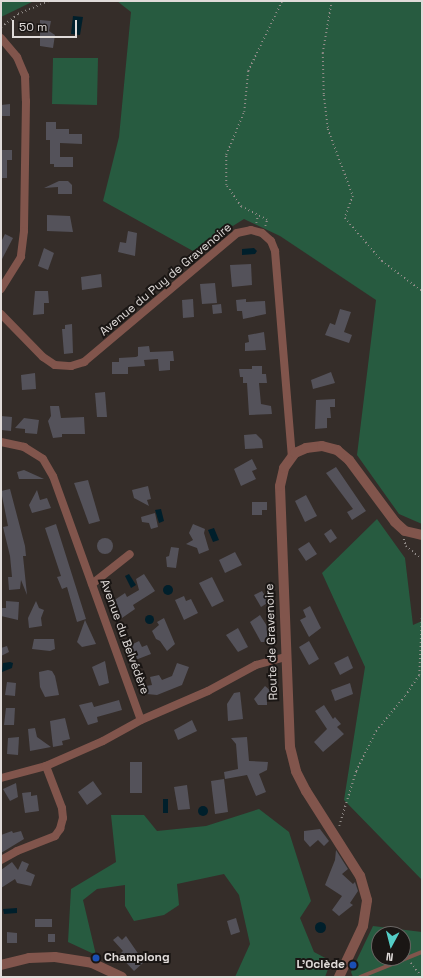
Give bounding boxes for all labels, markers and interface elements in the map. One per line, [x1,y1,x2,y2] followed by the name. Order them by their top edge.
[14,12,79,38] scale bar
[19,19,47,35] text: 50 m
[97,221,235,339] street label: Avenue du Puy de Gravenoire
[97,578,151,696] street label: Avenue du Belvédère
[263,583,281,701] street label: Route de Gravenoire
[371,926,411,966] north arrow
[385,950,394,964] text: N
[104,951,170,965] place label: Champlong
[91,953,101,963] marker: Champlong
[296,958,345,972] place label: L'Oclède
[348,960,358,970] marker: L'Oclède

